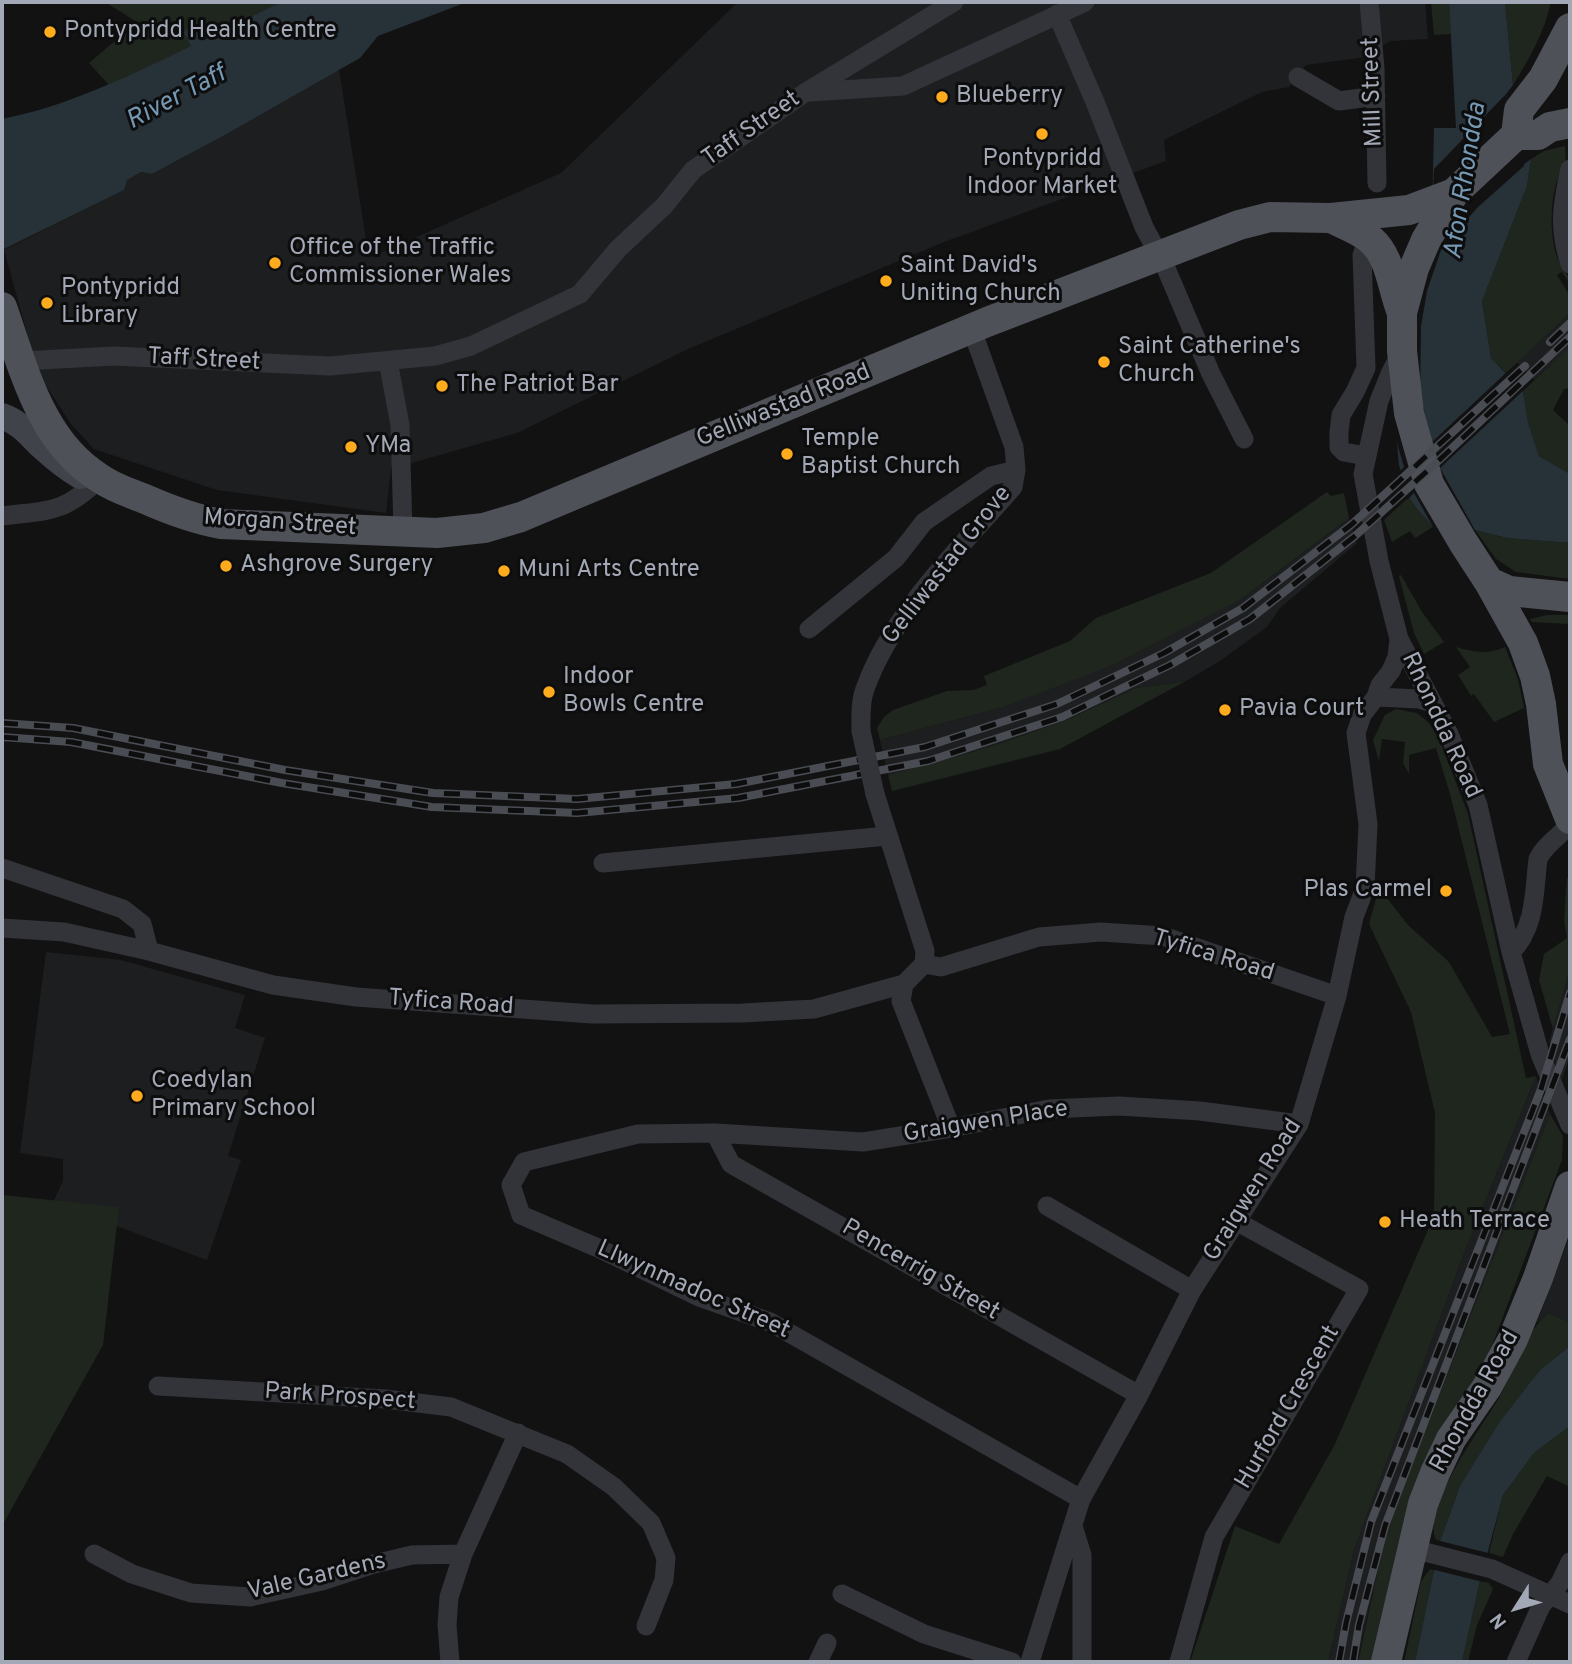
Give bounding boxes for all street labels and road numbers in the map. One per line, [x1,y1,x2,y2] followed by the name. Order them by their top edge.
[1358,37,1390,147] street label: Mill Street
[697,86,807,174] street label: Taff Street
[147,344,261,378] street label: Taff Street
[693,359,875,455] street label: Gelliwastad Road
[877,481,1019,651] street label: Gelliwastad Grove
[203,504,357,544] street label: Morgan Street
[1394,648,1486,804] street label: Rhondda Road
[1149,925,1277,989] street label: Tyfica Road
[387,985,515,1023] street label: Tyfica Road
[902,1096,1070,1150] street label: Graigwen Place
[1199,1115,1309,1267] street label: Graigwen Road
[836,1214,1004,1328] street label: Pencerrig Street
[592,1236,794,1346] street label: Llwynmadoc Street
[1231,1321,1347,1495] street label: Hurford Crescent
[1425,1326,1527,1478] street label: Rhondda Road
[263,1378,417,1418] street label: Park Prospect
[245,1548,389,1608] street label: Vale Gardens

